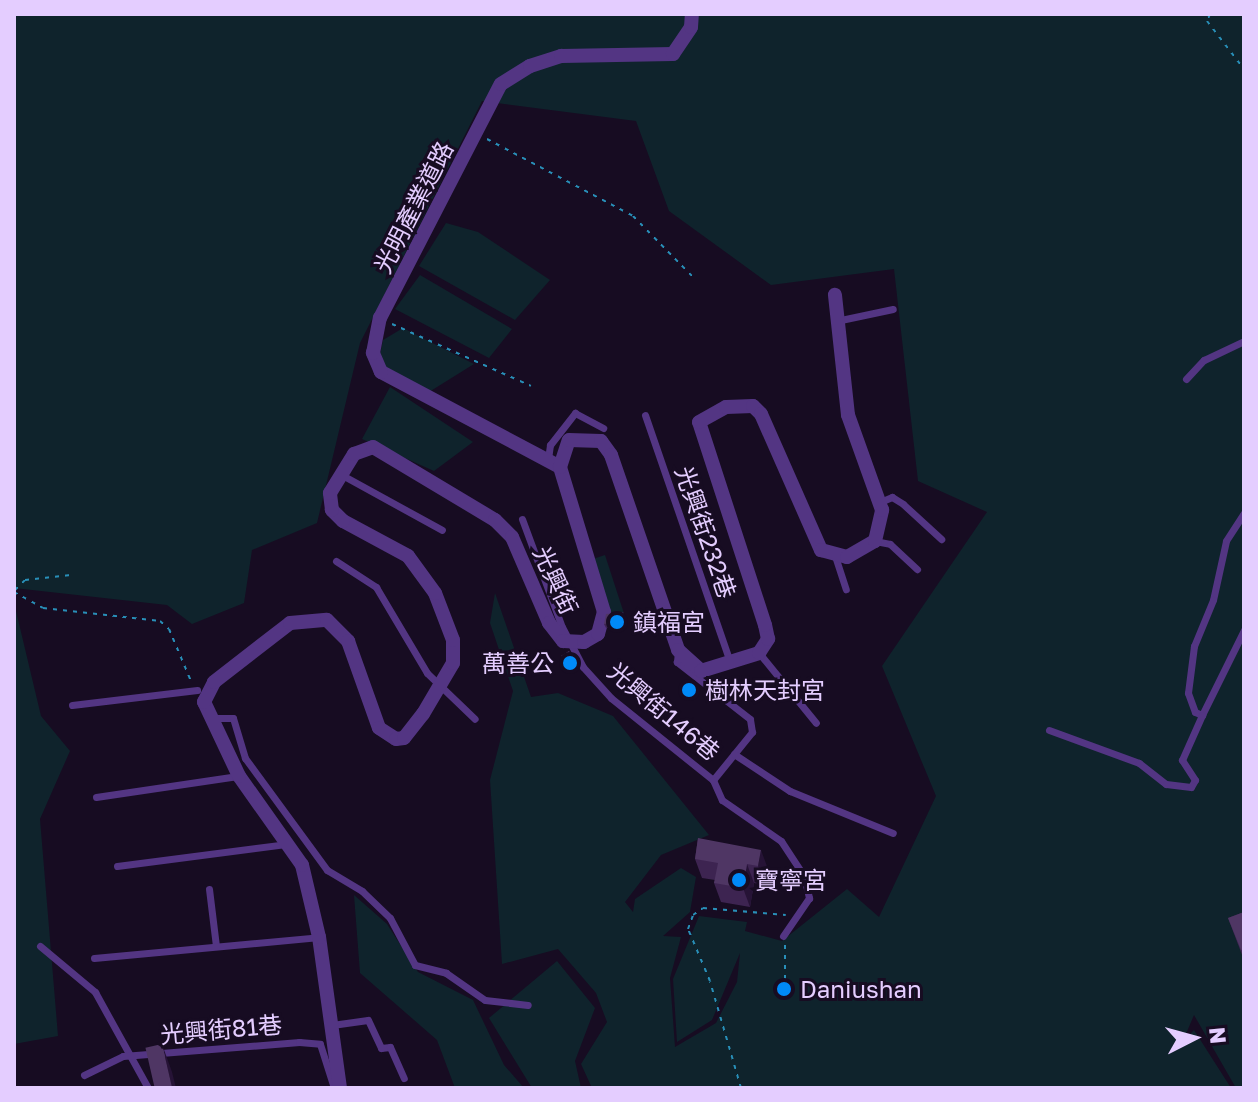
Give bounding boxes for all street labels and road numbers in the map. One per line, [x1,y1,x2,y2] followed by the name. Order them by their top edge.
[367,136,459,278] street label: 光明產業道路
[670,462,742,602] street label: 光興街232巷
[528,541,584,619] street label: 光興街
[602,656,726,766] street label: 光興街146巷
[159,1009,283,1049] street label: 光興街81巷

